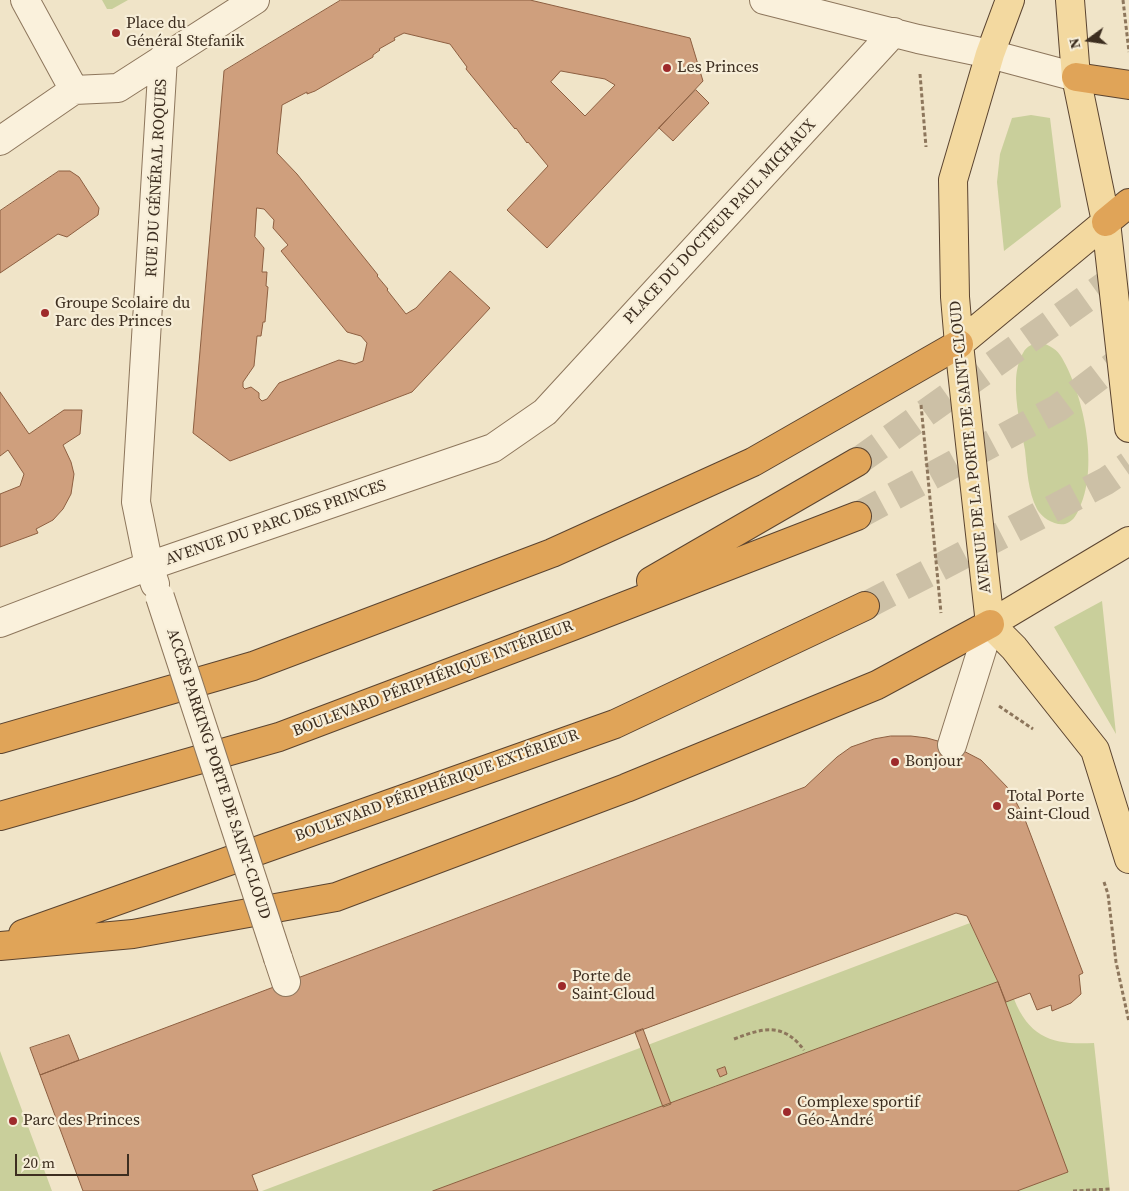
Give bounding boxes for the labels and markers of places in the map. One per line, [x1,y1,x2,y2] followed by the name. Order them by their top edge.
[126,14,244,52] place label: Place du Général Stefanik
[110,27,122,39] marker: Place du Général Stefanik
[677,58,759,78] place label: Les Princes
[661,62,673,74] marker: Les Princes
[55,294,190,332] place label: Groupe Scolaire du Parc des Princes
[39,307,51,319] marker: Groupe Scolaire du Parc des Princes
[905,752,963,772] place label: Bonjour
[889,756,901,768] marker: Bonjour
[1007,787,1090,825] place label: Total Porte Saint-Cloud
[991,800,1003,812] marker: Total Porte Saint-Cloud
[572,967,655,1005] place label: Porte de Saint-Cloud
[556,980,568,992] marker: Porte de Saint-Cloud
[797,1093,920,1131] place label: Complexe sportif Géo-André
[781,1106,793,1118] marker: Complexe sportif Géo-André
[23,1111,140,1131] place label: Parc des Princes
[7,1115,19,1127] marker: Parc des Princes

